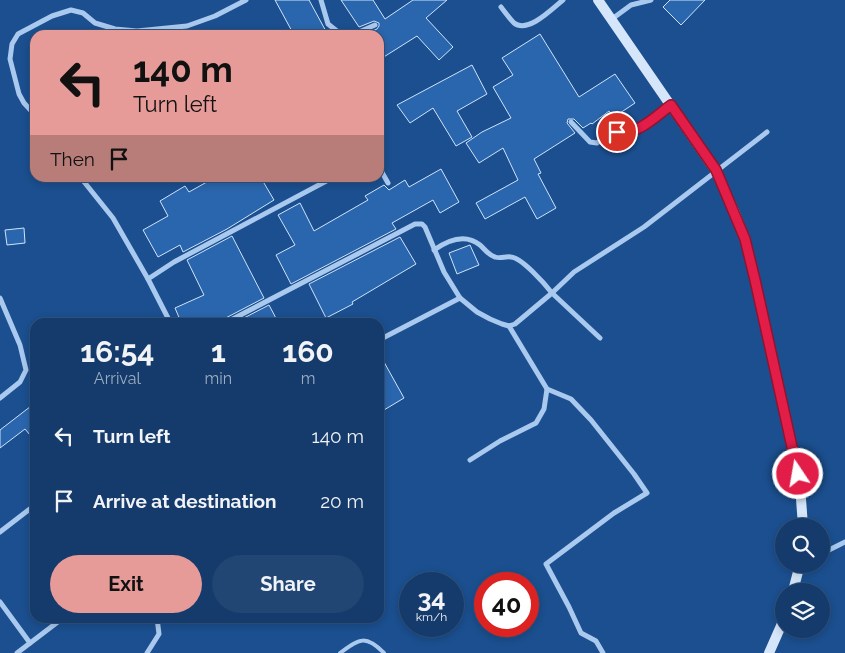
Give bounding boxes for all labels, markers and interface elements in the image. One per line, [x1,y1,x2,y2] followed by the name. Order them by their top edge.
[133,49,233,90] text: 140 m
[50,50,115,115] icon: left
[133,91,217,117] text: Turn left
[596,111,638,153] pin
[603,118,631,146] icon: arrive
[105,145,133,173] icon: arrive
[50,148,95,170] text: Then
[80,334,154,369] text: 16:54
[211,334,226,369] text: 1
[282,334,334,369] text: 160
[94,369,141,388] text: Arrival
[205,369,232,388] text: min
[301,369,315,388] text: m
[50,422,78,450] icon: left
[93,425,170,447] text: Turn left
[312,425,364,447] text: 140 m
[771,447,823,499] position arrow
[50,487,78,515] icon: arrive
[93,490,277,512] text: Arrive at destination
[320,490,364,512] text: 20 m
[775,518,830,638] map controls
[775,518,830,573] button: search
[50,555,202,613] button: Exit
[212,555,364,613] button: Share
[474,572,539,637] speed limit sign: 40
[417,583,446,613] text: 34
[775,583,830,638] button: layers
[416,610,447,624] text: km/h

